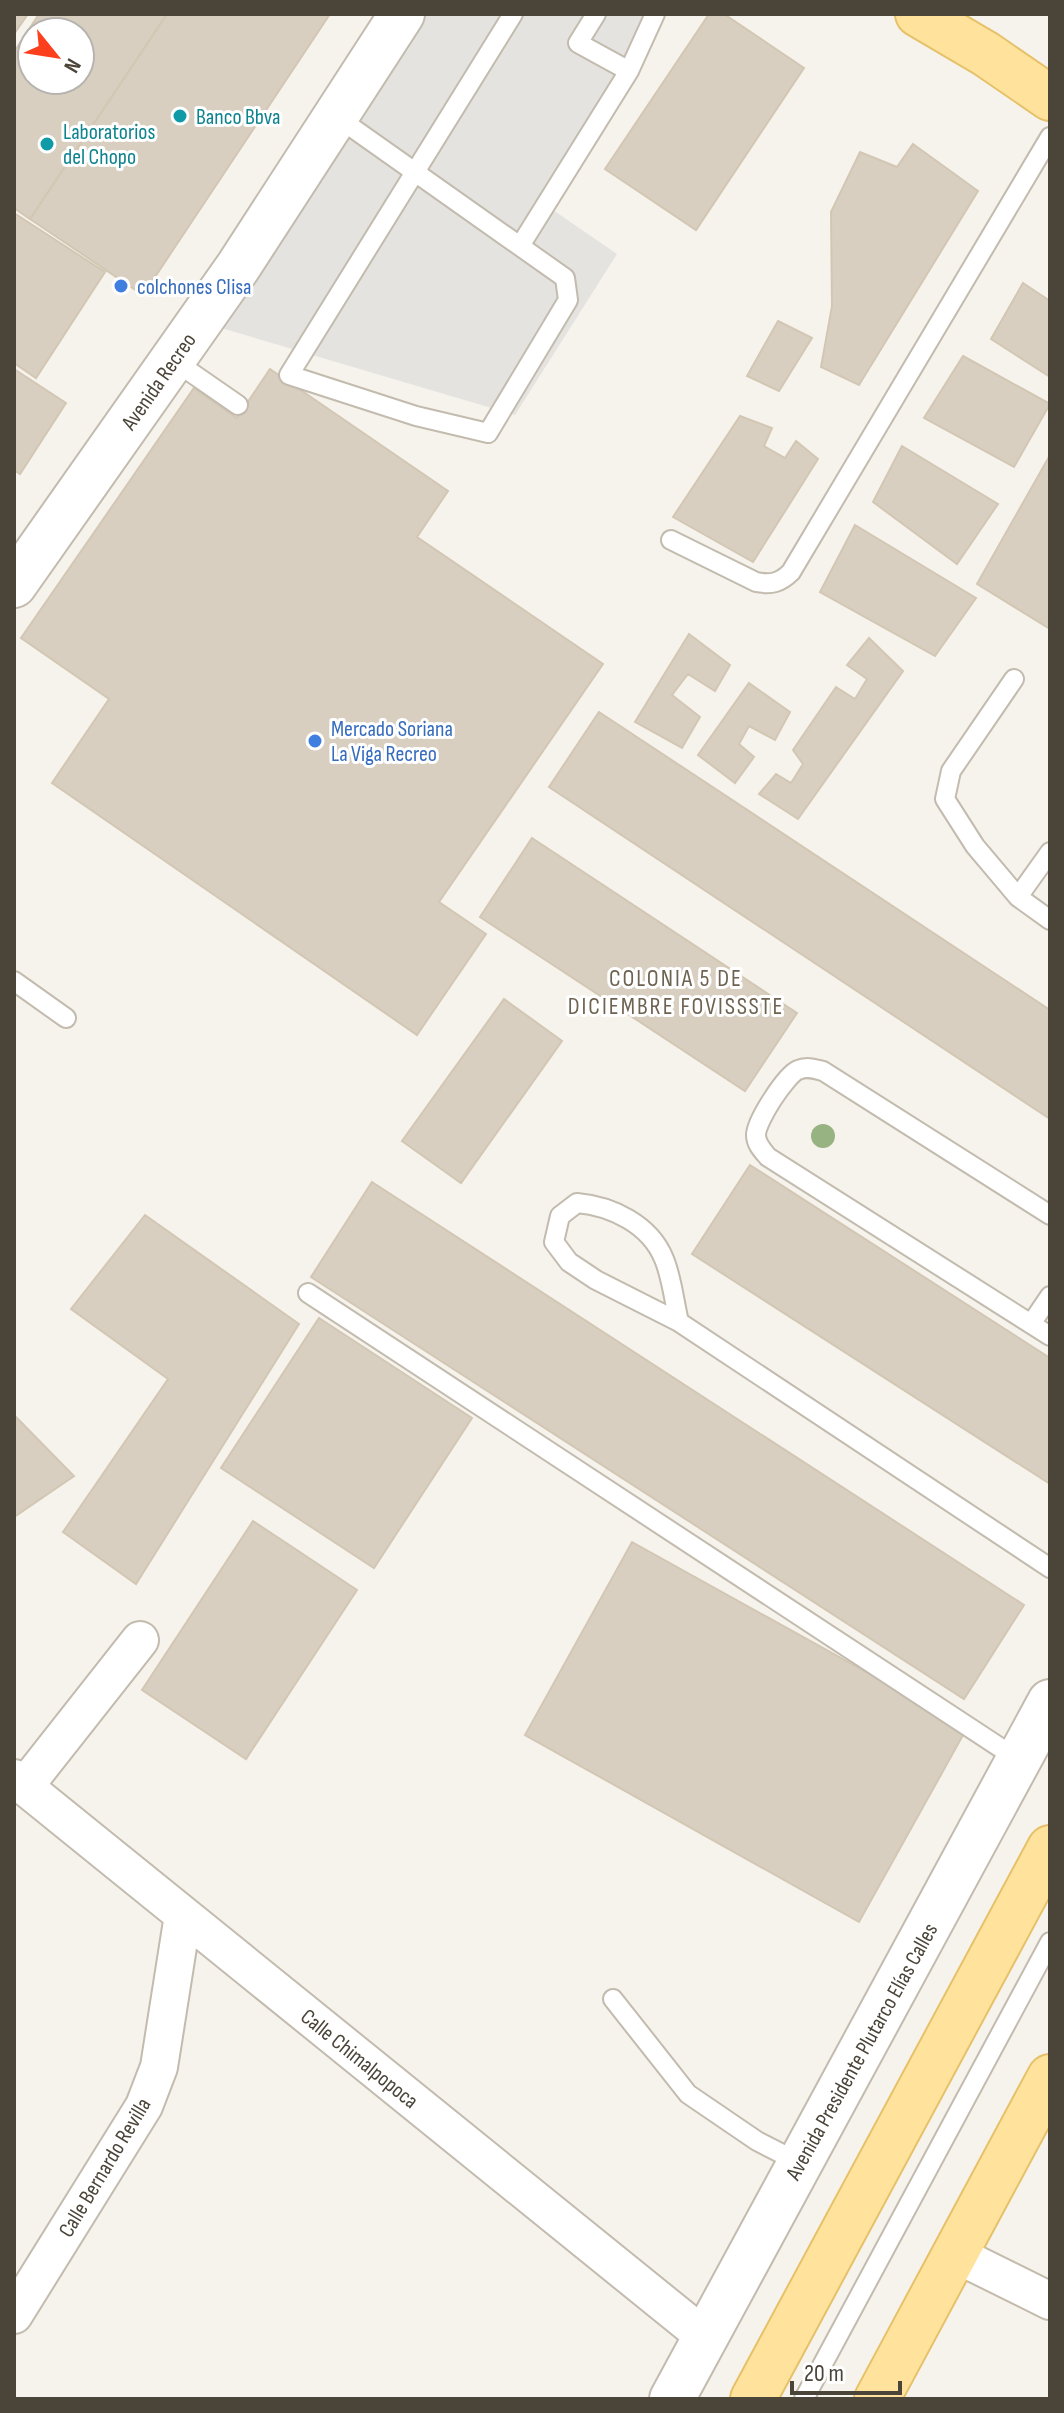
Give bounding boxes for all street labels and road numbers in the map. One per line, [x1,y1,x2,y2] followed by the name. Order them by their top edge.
[115,328,202,436] street label: Avenida Recreo
[780,1919,944,2186] street label: Avenida Presidente Plutarco Elías Calles
[295,2003,423,2115] street label: Calle Chimalpopoca
[53,2093,157,2242] street label: Calle Bernardo Revilla

